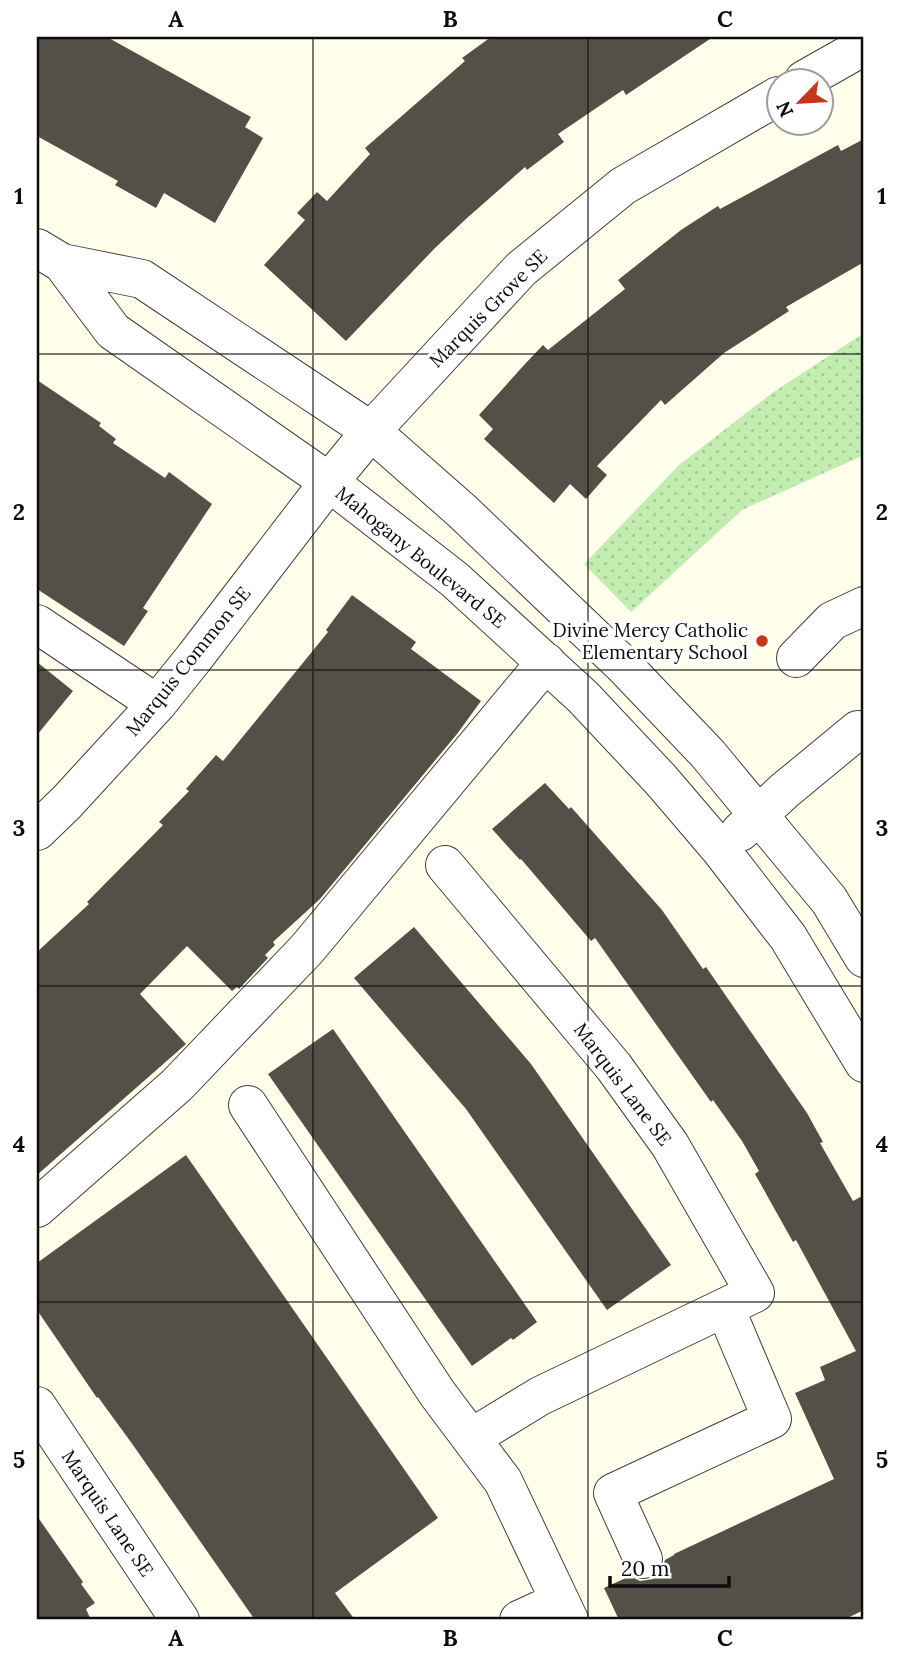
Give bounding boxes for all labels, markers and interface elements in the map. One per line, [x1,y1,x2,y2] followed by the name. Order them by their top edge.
[168,4,184,33] text: A
[442,4,458,33] text: B
[717,4,733,33] text: C
[764,66,834,136] north arrow
[770,97,799,121] text: N
[14,181,24,210] text: 1
[877,181,887,210] text: 1
[424,244,552,372] street label: Marquis Grove SE
[331,481,511,633] street label: Mahogany Boulevard SE
[13,497,25,526] text: 2
[876,497,888,526] text: 2
[120,581,256,741] street label: Marquis Common SE
[553,618,748,664] place label: Divine Mercy Catholic Elementary School
[754,633,770,649] marker: Divine Mercy Catholic Elementary School
[13,813,25,842] text: 3
[876,813,888,842] text: 3
[569,1018,677,1150] street label: Marquis Lane SE
[13,1129,25,1158] text: 4
[876,1129,888,1158] text: 4
[13,1445,25,1474] text: 5
[57,1445,159,1581] street label: Marquis Lane SE
[876,1445,888,1474] text: 5
[610,1545,730,1589] scale bar
[621,1555,670,1582] text: 20 m
[168,1623,184,1652] text: A
[442,1623,458,1652] text: B
[717,1623,733,1652] text: C

